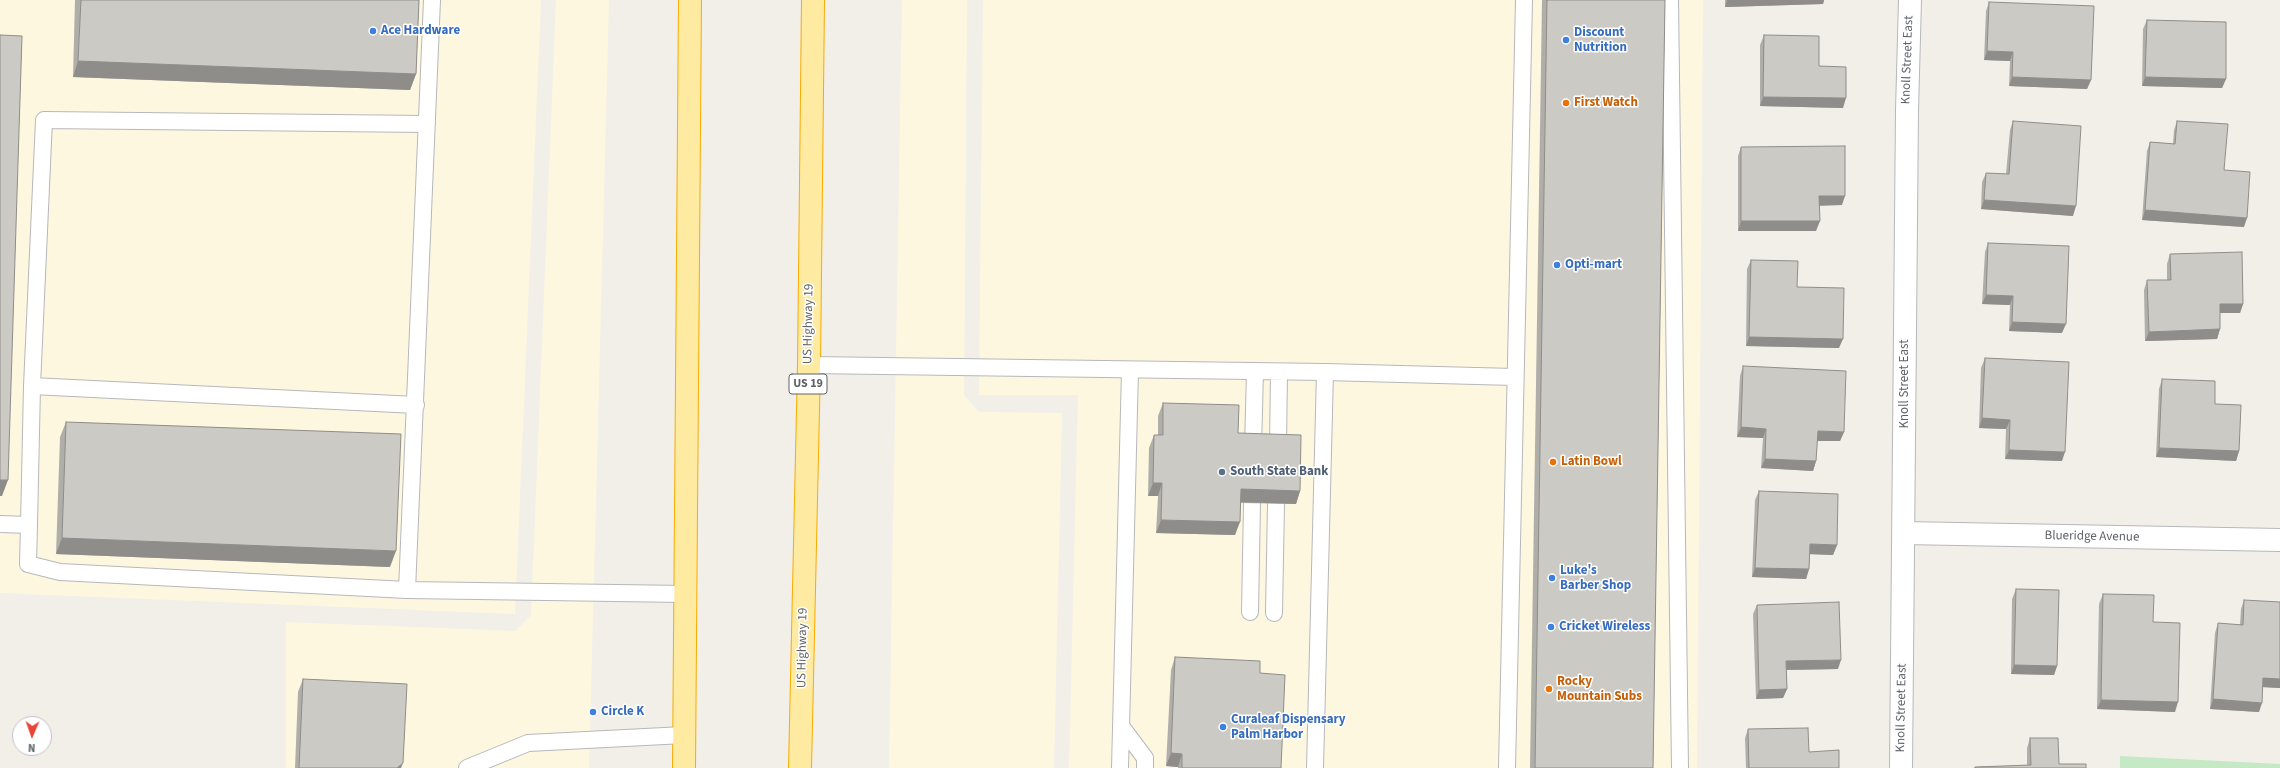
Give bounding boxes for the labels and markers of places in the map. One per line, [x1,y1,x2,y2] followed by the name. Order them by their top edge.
[381,23,460,39] place label: Ace Hardware
[1574,25,1627,56] place label: Discount Nutrition
[368,26,378,36] marker: Ace Hardware
[1561,35,1571,45] marker: Discount Nutrition
[1574,95,1638,111] place label: First Watch
[1561,98,1571,108] marker: First Watch
[1565,257,1622,273] place label: Opti-mart
[1552,260,1562,270] marker: Opti-mart
[1561,454,1622,470] place label: Latin Bowl
[1548,457,1558,467] marker: Latin Bowl
[1230,464,1328,480] place label: South State Bank
[1217,467,1227,477] marker: South State Bank
[1560,563,1631,594] place label: Luke's Barber Shop
[1547,573,1557,583] marker: Luke's Barber Shop
[1559,619,1650,635] place label: Cricket Wireless
[1546,622,1556,632] marker: Cricket Wireless
[1557,674,1642,705] place label: Rocky Mountain Subs
[1544,684,1554,694] marker: Rocky Mountain Subs
[601,704,644,720] place label: Circle K
[588,707,598,717] marker: Circle K
[1231,712,1346,743] place label: Curaleaf Dispensary Palm Harbor
[1218,722,1228,732] marker: Curaleaf Dispensary Palm Harbor

